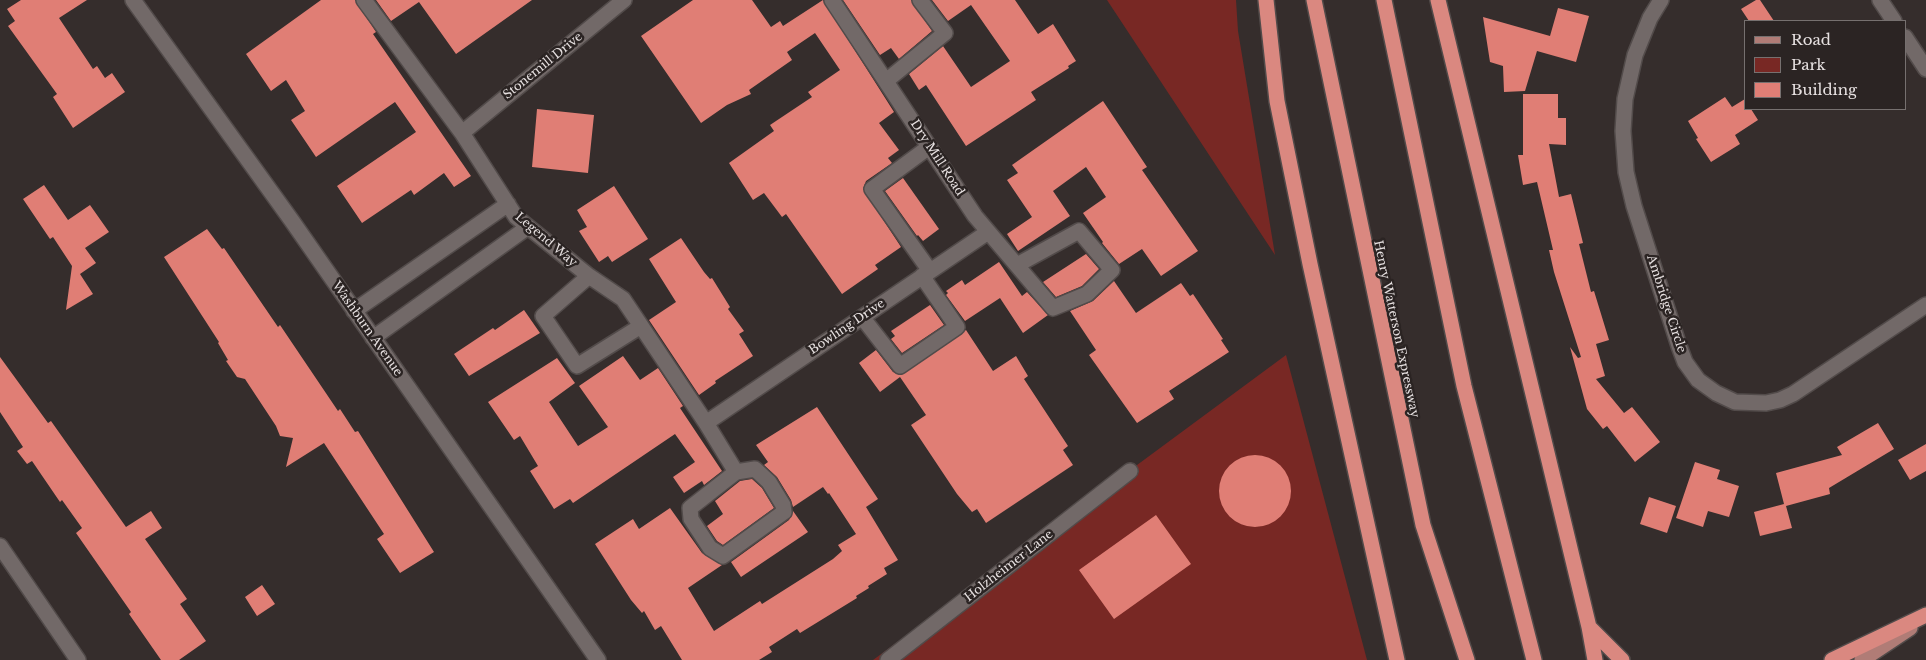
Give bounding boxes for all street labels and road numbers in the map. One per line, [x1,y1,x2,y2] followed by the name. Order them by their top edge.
[500,30,586,102] street label: Stonemill Drive
[907,117,967,199] street label: Dry Mill Road
[512,210,580,270] street label: Legend Way
[1370,239,1422,419] street label: Henry Watterson Expressway
[1643,253,1689,355] street label: Ambridge Circle
[329,279,405,379] street label: Washburn Avenue
[806,296,888,358] street label: Bowling Drive
[962,527,1056,605] street label: Holzheimer Lane

